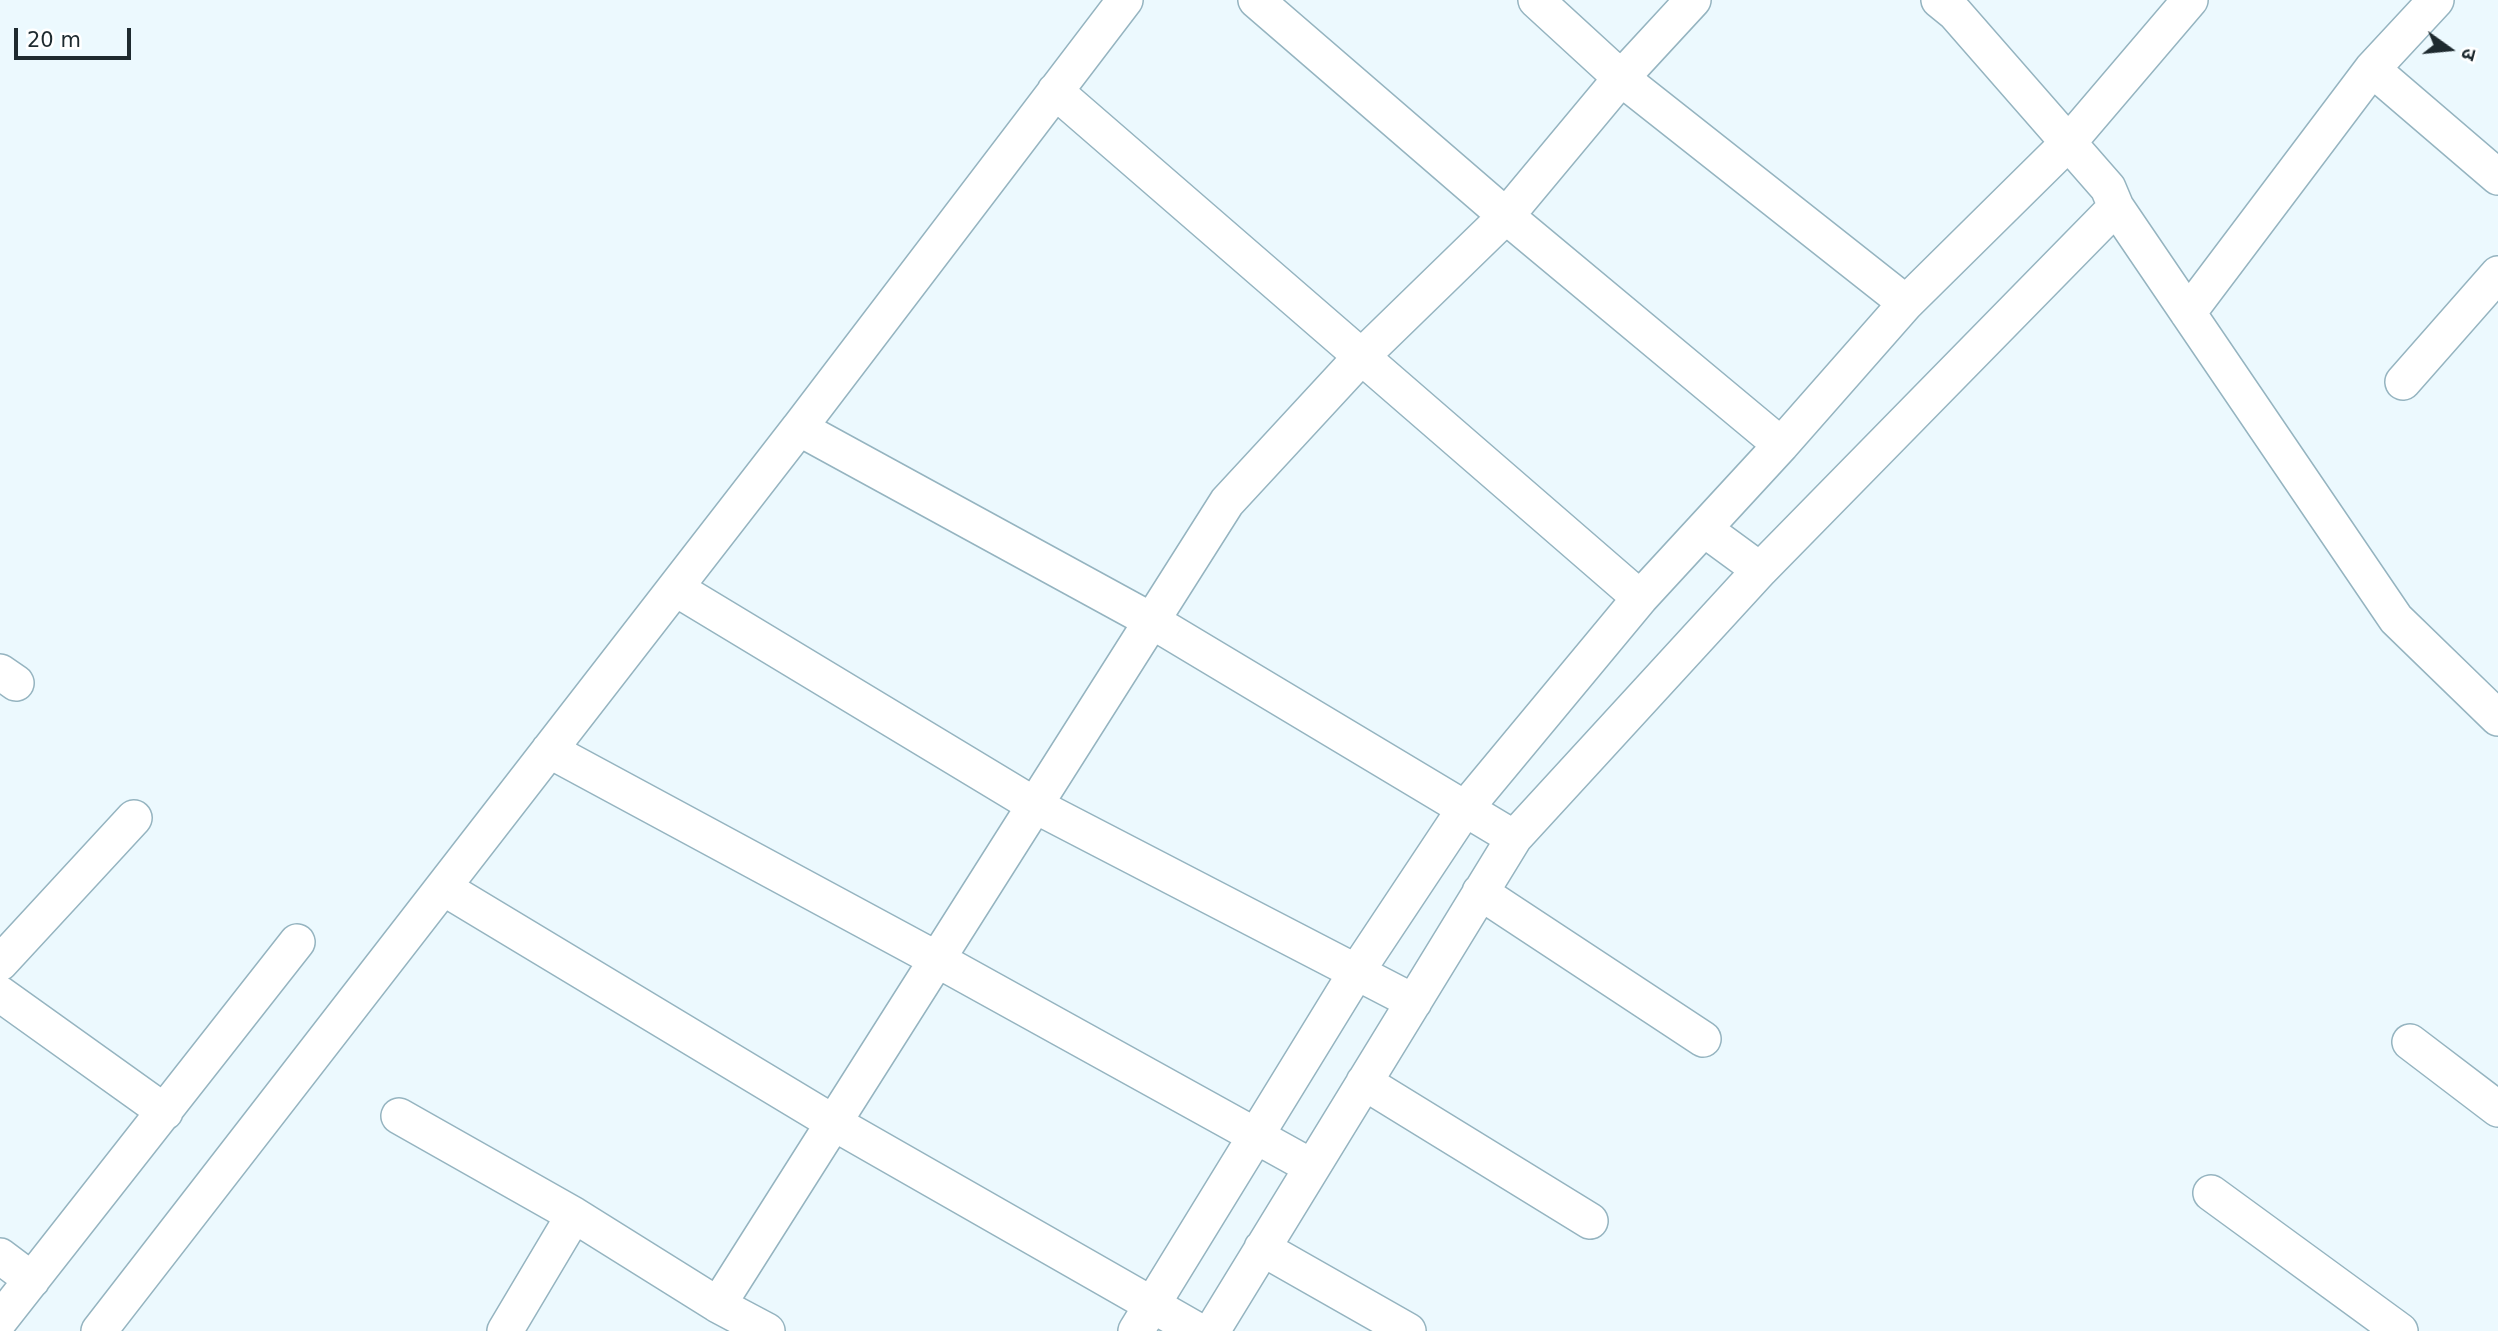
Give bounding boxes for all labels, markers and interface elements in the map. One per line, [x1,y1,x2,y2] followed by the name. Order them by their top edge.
[18,14,135,58] scale bar
[2414,14,2484,84] north arrow
[27,28,81,52] text: 20 m
[2457,46,2481,63] text: उ

